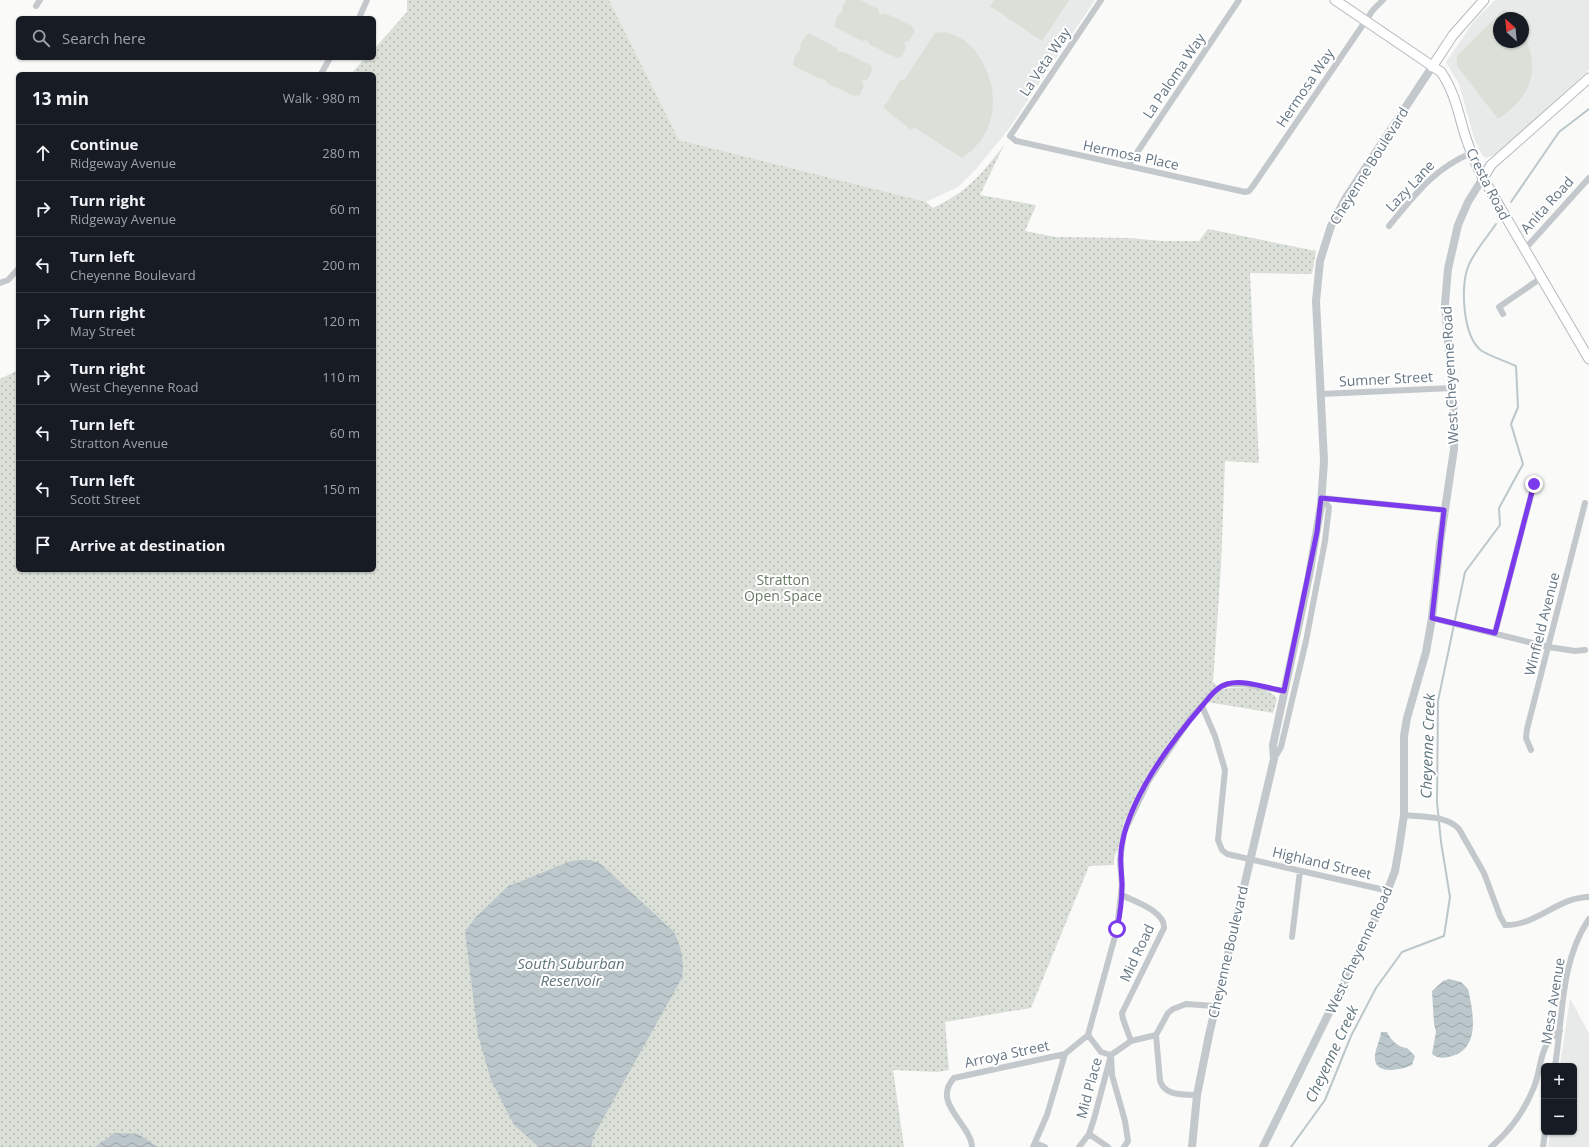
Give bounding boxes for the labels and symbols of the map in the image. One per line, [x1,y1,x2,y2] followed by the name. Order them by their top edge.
[1493,12,1529,48] north arrow
[1015,23,1075,100] street label: La Veta Way
[1138,29,1210,122] street label: La Paloma Way
[1271,44,1338,131] street label: Hermosa Way
[1325,103,1412,228] street label: Cheyenne Boulevard
[1081,135,1181,174] street label: Hermosa Place
[1462,144,1515,223] street label: Cresta Road
[1381,156,1438,215] street label: Lazy Lane
[1516,172,1577,237] street label: Anita Road
[1436,305,1463,445] street label: West Cheyenne Road
[1338,367,1433,390] street label: Sumner Street
[1525,475,1543,493] route end
[744,570,822,605] park label: Stratton Open Space
[1520,570,1564,677] street label: Winfield Avenue
[1415,692,1439,799] water label: Cheyenne Creek
[1271,842,1374,883] street label: Highland Street
[1321,883,1396,1016] street label: West Cheyenne Road
[1203,884,1252,1020] street label: Cheyenne Boulevard
[1108,920,1126,938] route start
[1115,921,1158,985] street label: Mid Road
[517,953,625,990] water label: South Suburban Reservoir
[1536,956,1569,1046] street label: Mesa Avenue
[1300,1001,1363,1105] water label: Cheyenne Creek
[963,1035,1051,1072] street label: Arroya Street
[1071,1055,1106,1121] street label: Mid Place

